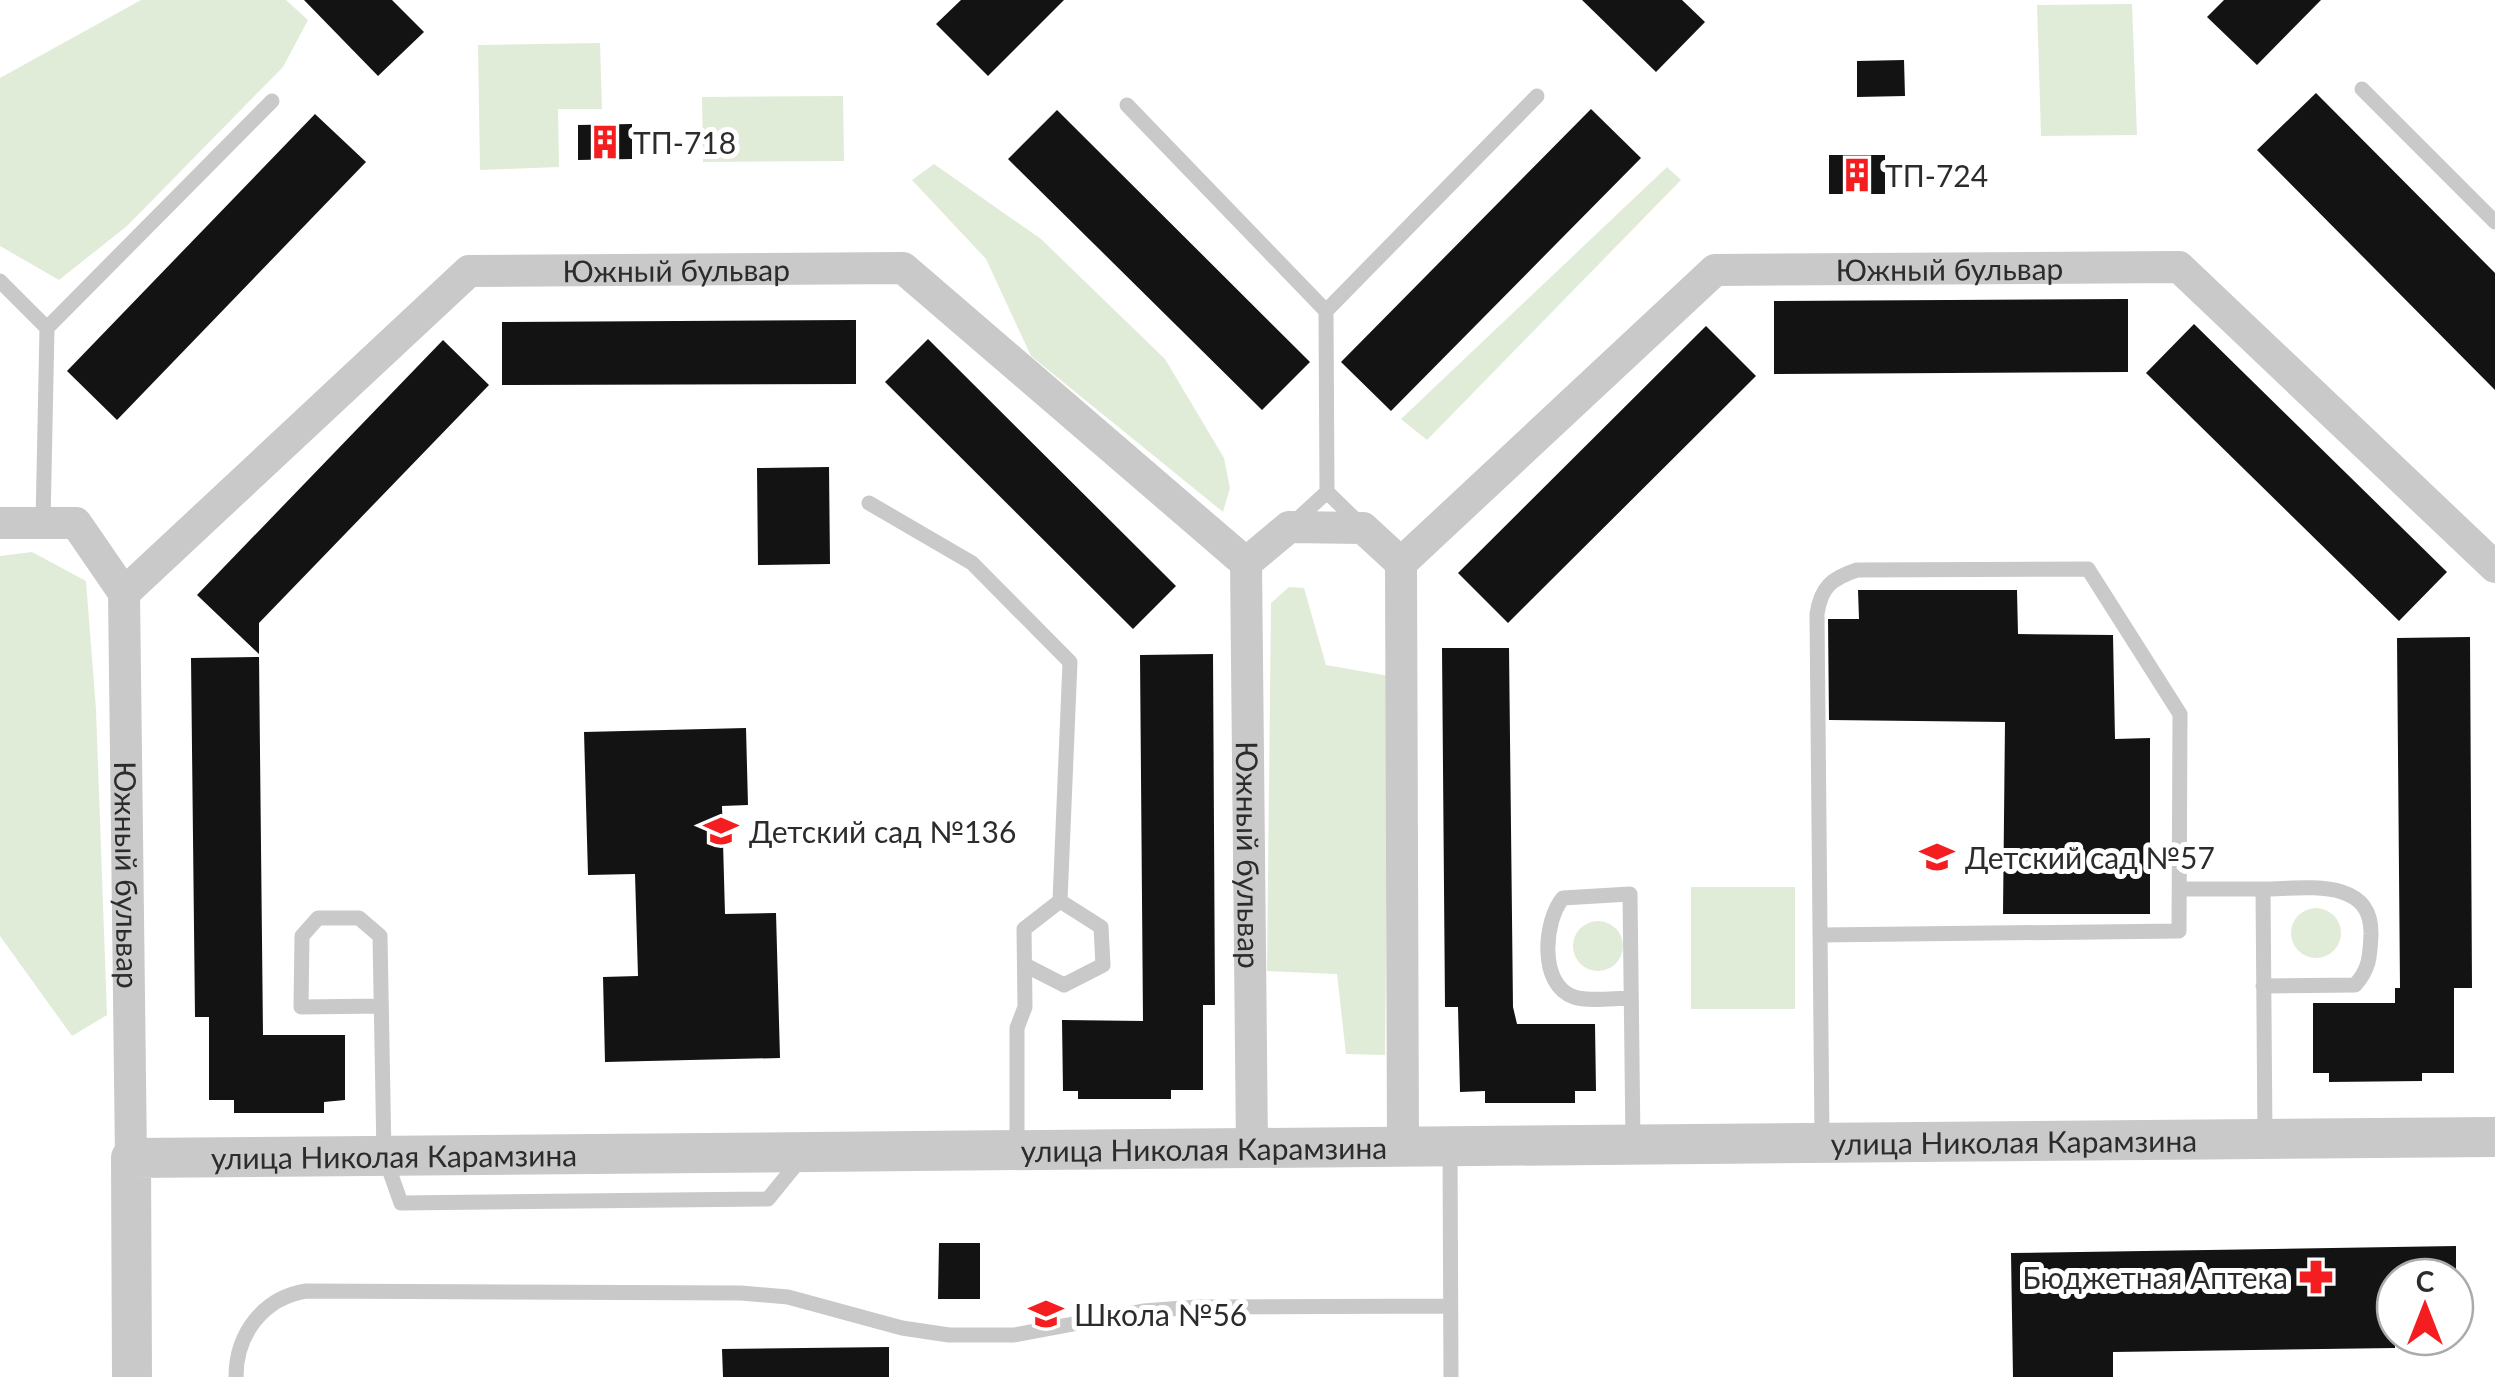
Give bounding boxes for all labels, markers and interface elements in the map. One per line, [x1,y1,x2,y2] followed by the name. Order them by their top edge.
[586,123,624,161] building icon: ТП-718
[633,124,736,160] place label: ТП-718
[1838,156,1876,194] building icon: ТП-724
[1885,157,1988,193] place label: ТП-724
[1836,250,2063,287] street label: Южный бульвар
[562,251,790,288] street label: Южный бульвар
[1230,741,1268,969] street label: Южный бульвар
[108,761,147,989] street label: Южный бульвар
[702,812,740,850] school or university icon: Детский сад №136
[749,813,1016,849] place label: Детский сад №136
[1918,838,1956,876] school or university icon: Детский сад №57
[1965,839,2215,875] place label: Детский сад №57
[1831,1122,2197,1161] street label: улица Николая Карамзина
[1021,1129,1387,1168] street label: улица Николая Карамзина
[211,1136,577,1175] street label: улица Николая Карамзина
[2375,1257,2475,1357] north arrow
[2297,1258,2335,1296] pharmacy icon: Бюджетная Аптека
[2022,1259,2288,1295] place label: Бюджетная Аптека
[2416,1264,2435,1298] text: С
[1027,1295,1065,1333] school or university icon: Школа №56
[1074,1296,1247,1332] place label: Школа №56

